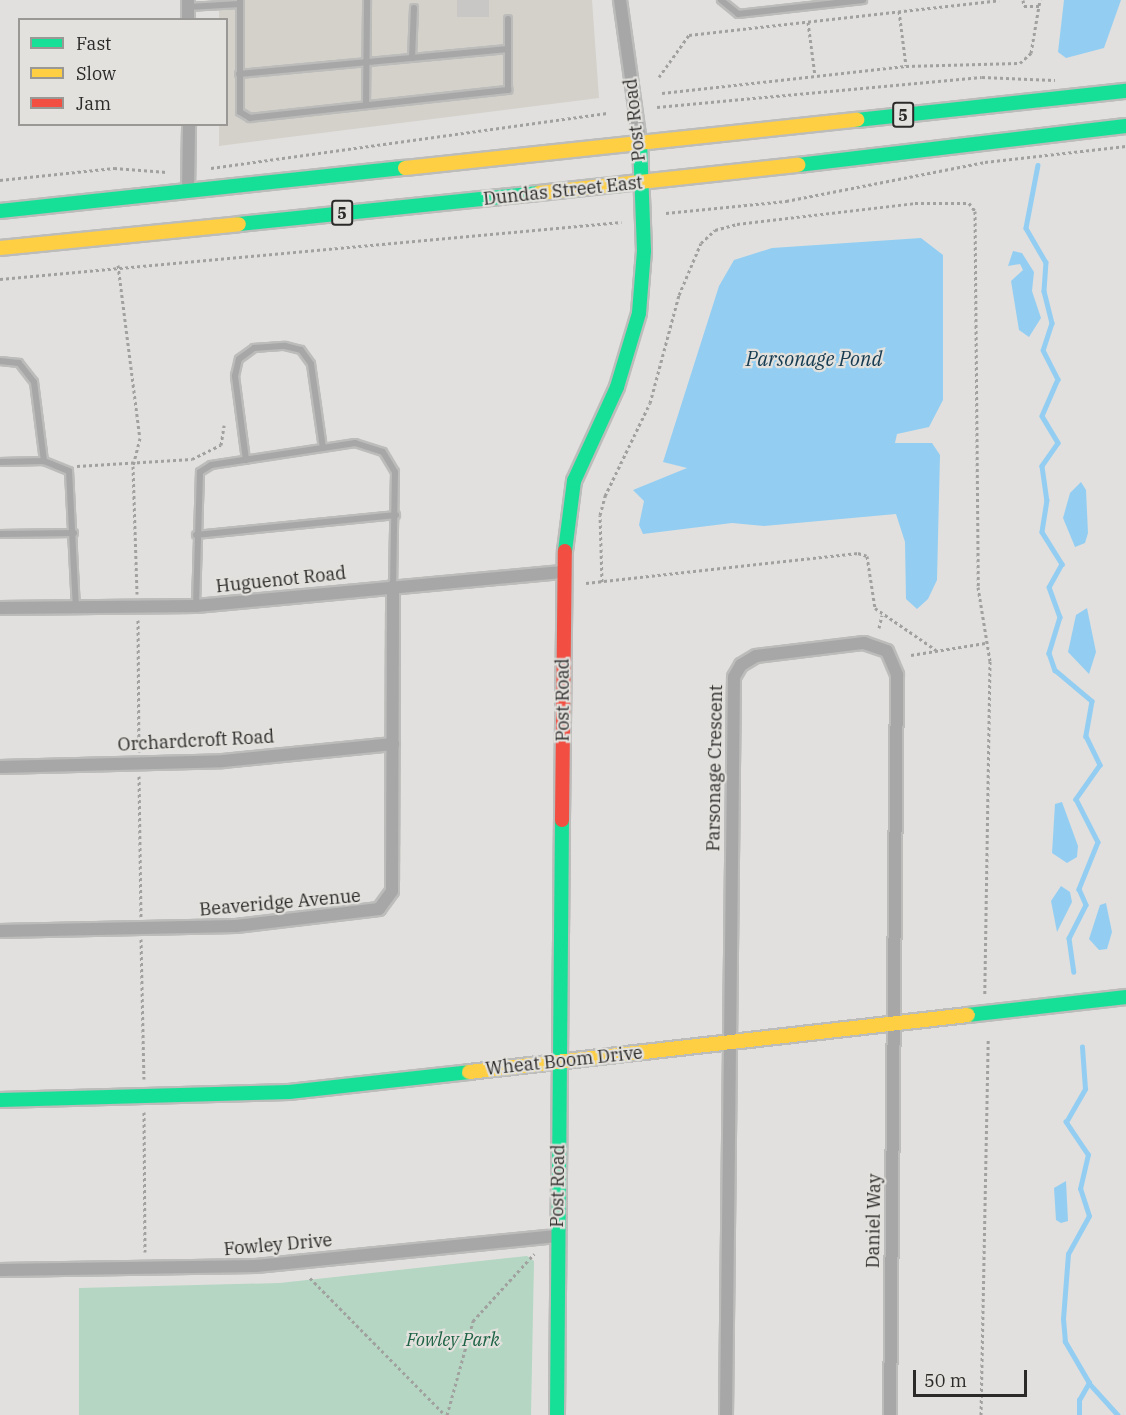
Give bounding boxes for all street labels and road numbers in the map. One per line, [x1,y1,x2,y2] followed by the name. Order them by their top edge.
[620,78,650,162] street label: Post Road
[891,102,915,128] road number: 5
[482,172,644,210] street label: Dundas Street East
[330,200,354,226] road number: 5
[215,562,347,598] street label: Huguenot Road
[552,658,574,742] street label: Post Road
[703,684,727,852] street label: Parsonage Crescent
[117,726,275,756] street label: Orchardcroft Road
[198,885,362,921] street label: Beaveridge Avenue
[484,1042,644,1080] street label: Wheat Boom Drive
[546,1144,570,1228] street label: Post Road
[862,1174,886,1268] street label: Daniel Way
[223,1230,333,1260] street label: Fowley Drive

